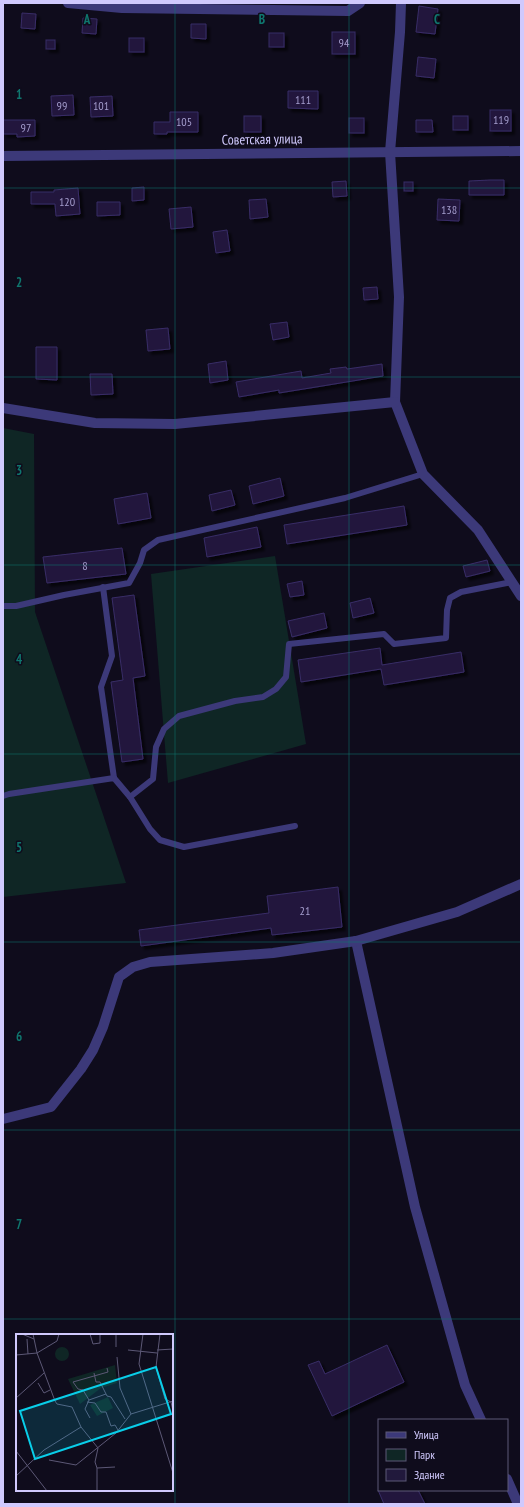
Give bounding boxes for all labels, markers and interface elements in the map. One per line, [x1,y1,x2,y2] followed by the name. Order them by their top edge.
[83,11,91,28] text: A
[259,11,265,28] text: B
[434,11,440,28] text: C
[339,35,350,50] house number: 94
[16,86,22,103] text: 1
[295,92,311,107] house number: 111
[57,98,67,113] house number: 99
[93,98,109,113] house number: 101
[493,112,509,127] house number: 119
[176,114,192,129] house number: 105
[21,120,31,135] house number: 97
[221,129,303,149] street label: Советская улица
[59,194,75,209] house number: 120
[441,202,457,217] house number: 138
[16,274,22,291] text: 2
[16,462,22,479] text: 3
[82,558,88,573] house number: 8
[16,651,23,668] text: 4
[16,839,22,856] text: 5
[300,903,310,918] house number: 21
[16,1028,22,1045] text: 6
[16,1216,22,1233] text: 7
[16,1334,173,1491] inset map
[378,1419,508,1491] legend
[414,1427,439,1442] text: Улица
[414,1447,435,1462] text: Парк
[414,1467,445,1482] text: Здание

